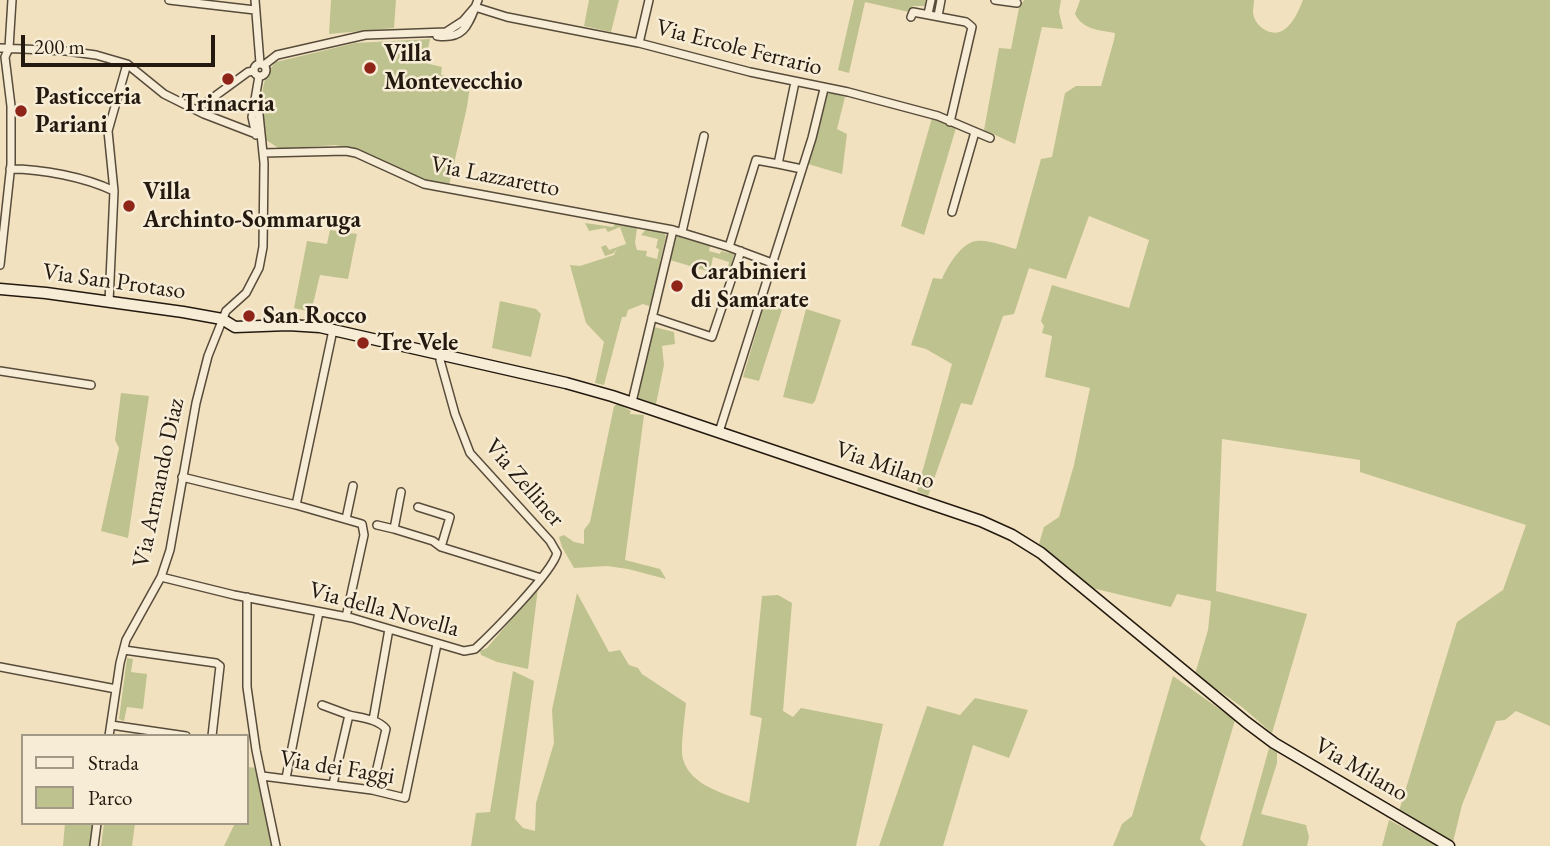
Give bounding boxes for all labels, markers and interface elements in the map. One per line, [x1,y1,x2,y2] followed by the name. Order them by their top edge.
[653,13,825,83] street label: Via Ercole Ferrario
[24,21,219,65] scale bar
[34,33,85,60] text: 200 m
[384,40,523,96] place label: Villa Montevecchio
[362,60,378,76] marker: Villa Montevecchio
[220,71,236,87] marker: Trinacria
[35,83,141,139] place label: Pasticceria Pariani
[181,90,275,118] place label: Trinacria
[13,103,29,119] marker: Pasticceria Pariani
[428,150,562,204] street label: Via Lazzaretto
[143,178,361,234] place label: Villa Archinto-Sommaruga
[121,198,137,214] marker: Villa Archinto-Sommaruga
[41,258,187,306] street label: Via San Protaso
[691,258,809,314] place label: Carabinieri di Samarate
[669,278,685,294] marker: Carabinieri di Samarate
[263,302,367,330] place label: San Rocco
[241,308,257,324] marker: San Rocco
[377,329,458,357] place label: Tre Vele
[355,335,371,351] marker: Tre Vele
[127,396,191,570] street label: Via Armando Diaz
[478,433,570,533] street label: Via Zelliner
[831,436,939,496] street label: Via Milano
[306,576,462,644] street label: Via della Novella
[1309,732,1413,808] street label: Via Milano
[21,734,248,825] legend
[277,745,397,791] street label: Via dei Faggi
[88,749,139,776] text: Strada
[88,784,132,811] text: Parco

